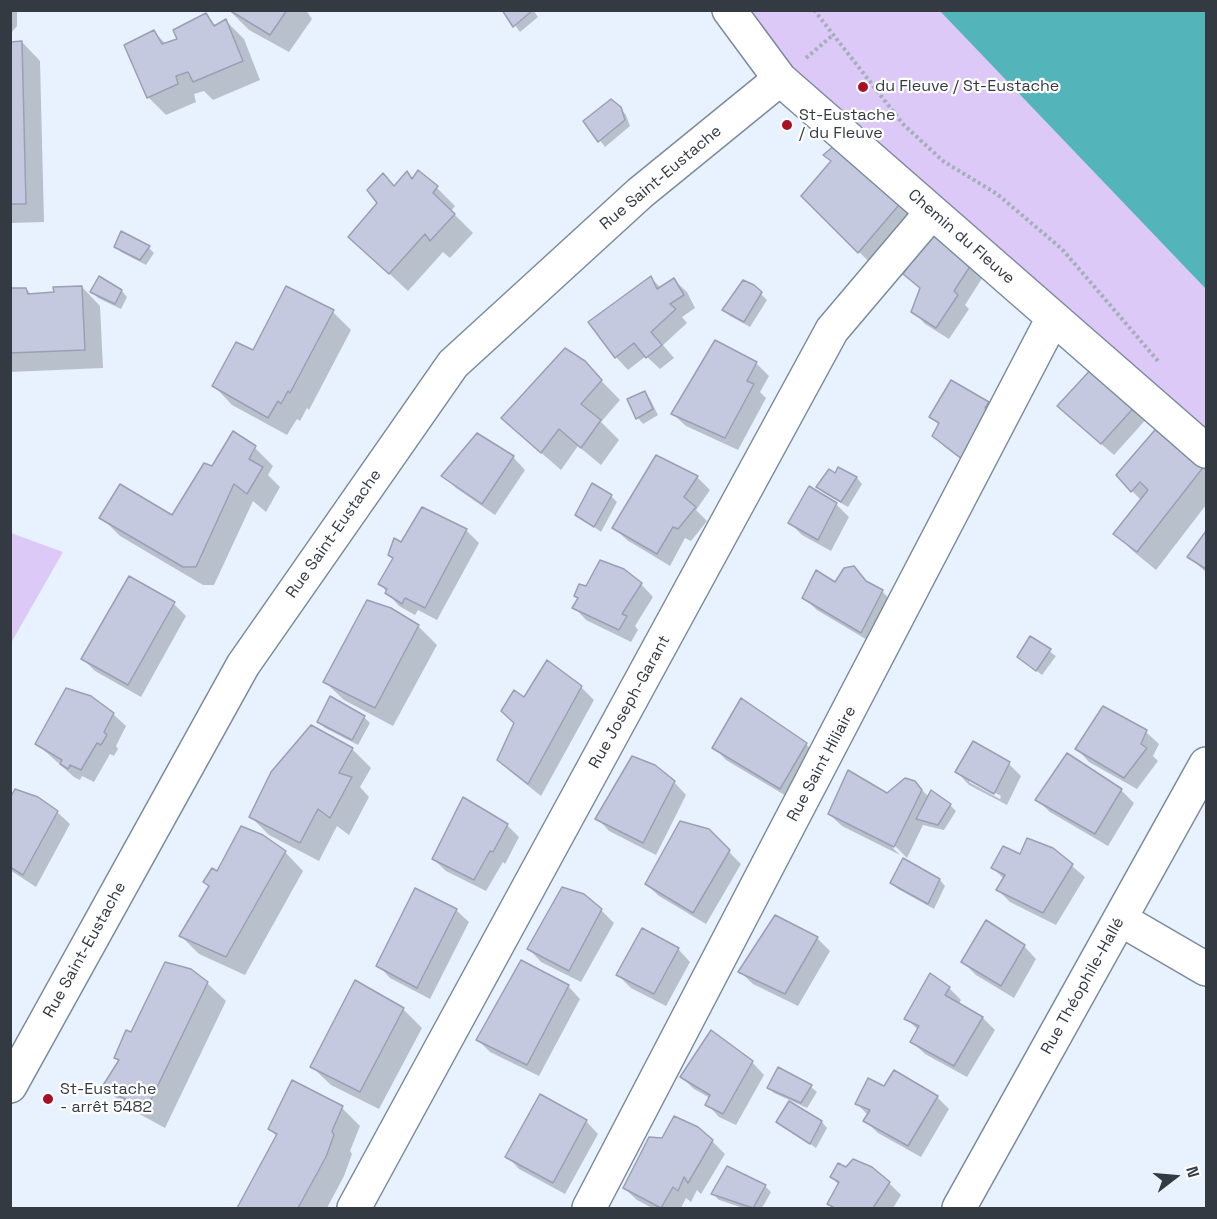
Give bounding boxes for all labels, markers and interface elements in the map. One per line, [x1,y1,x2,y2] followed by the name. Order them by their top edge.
[875,77,1059,97] place label: du Fleuve / St-Eustache
[856,80,870,94] marker: du Fleuve / St-Eustache
[799,106,895,144] place label: St-Eustache / du Fleuve
[780,118,794,132] marker: St-Eustache / du Fleuve
[596,122,726,234] street label: Rue Saint-Eustache
[904,185,1018,289] street label: Chemin du Fleuve
[282,466,386,602] street label: Rue Saint-Eustache
[585,632,675,772] street label: Rue Joseph-Garant
[783,703,861,825] street label: Rue Saint Hiliaire
[40,879,130,1021] street label: Rue Saint-Eustache
[1037,914,1129,1058] street label: Rue Théophile-Hallé
[60,1080,156,1118] place label: St-Eustache - arrêt 5482
[41,1092,55,1106] marker: St-Eustache - arrêt 5482
[1145,1147,1205,1207] north arrow
[1181,1164,1204,1180] text: N

